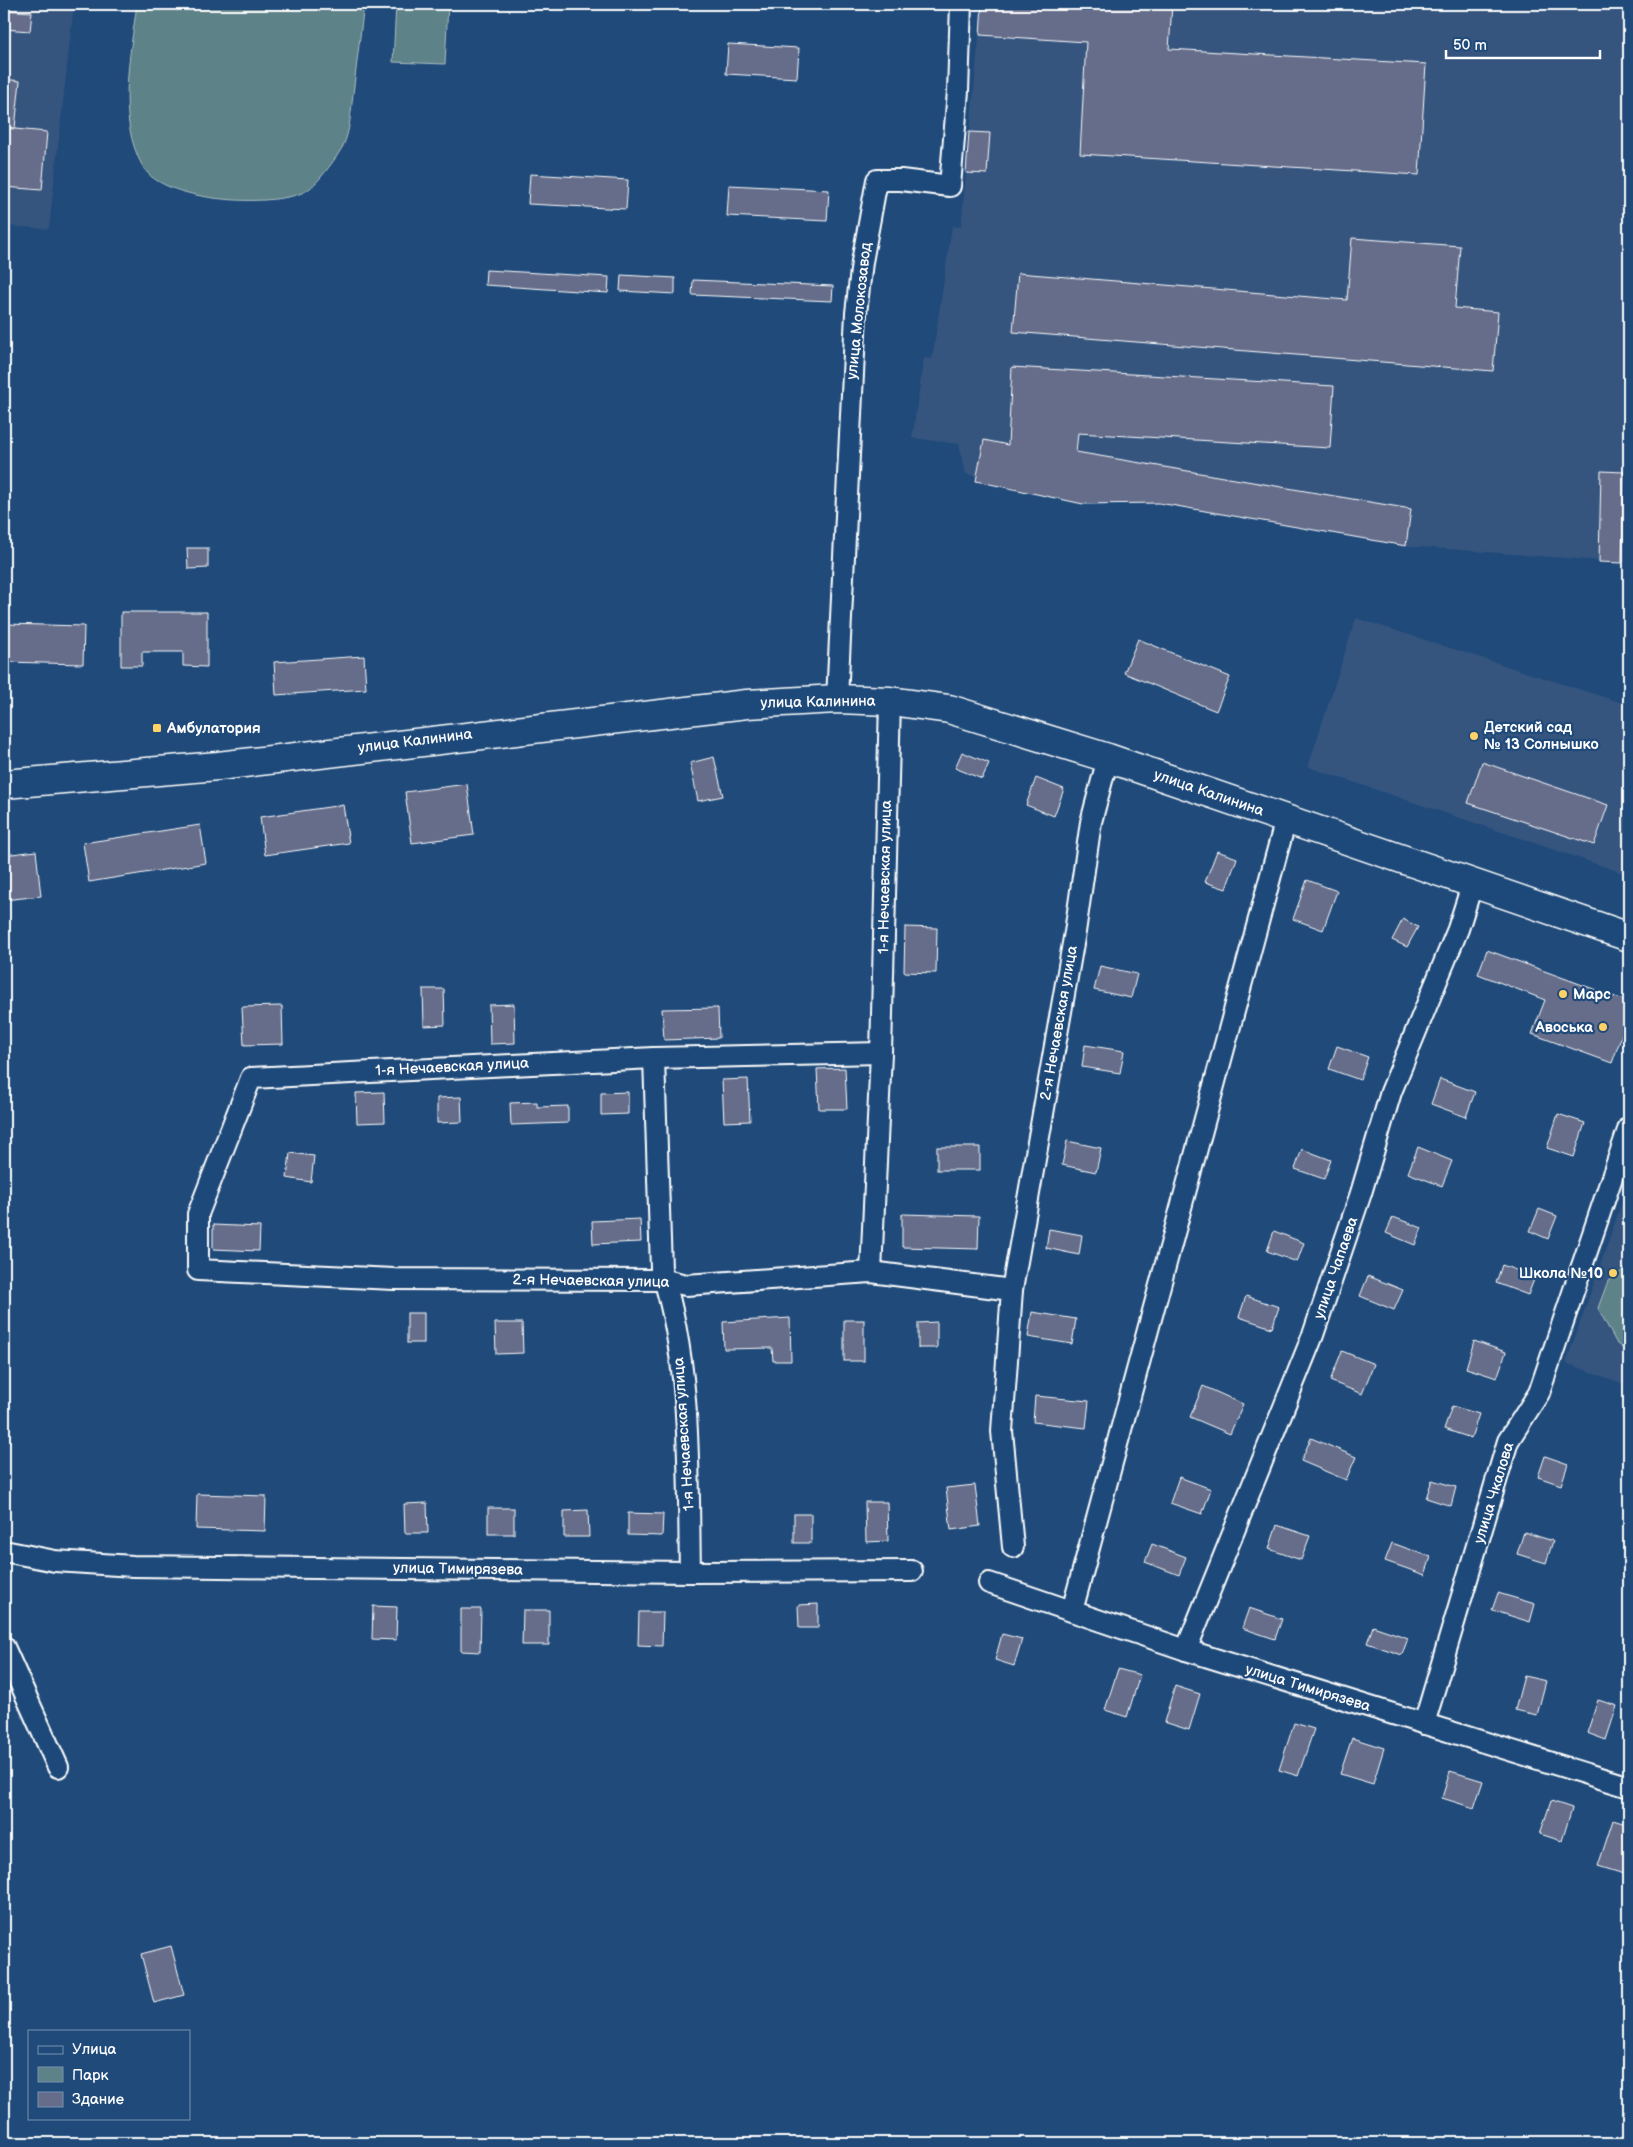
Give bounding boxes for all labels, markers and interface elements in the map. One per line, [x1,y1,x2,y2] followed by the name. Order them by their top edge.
[1446,28,1599,60] scale bar
[1453,36,1487,55] text: 50 m
[842,241,876,381] street label: улица Молокозавод
[760,691,876,713] street label: улица Калинина
[1484,718,1599,754] place label: Детский сад № 13 Солнышко
[166,719,261,738] place label: Амбулатория
[151,722,163,734] marker: Амбулатория
[357,725,473,757] street label: улица Калинина
[1468,730,1480,742] marker: Детский сад № 13 Солнышко
[1151,765,1267,821] street label: улица Калинина
[874,800,896,954] street label: 1-я Нечаевская улица
[1036,944,1082,1102] street label: 2-я Нечаевская улица
[1573,985,1611,1004] place label: Марс
[1557,988,1569,1000] marker: Марс
[1534,1018,1593,1037] place label: Авоська
[1597,1021,1609,1033] marker: Авоська
[375,1053,529,1081] street label: 1-я Нечаевская улица
[1310,1214,1362,1322] street label: улица Чапаева
[1519,1264,1603,1283] place label: Школа №10
[1607,1267,1619,1279] marker: Школа №10
[512,1270,670,1292] street label: 2-я Нечаевская улица
[669,1356,699,1511] street label: 1-я Нечаевская улица
[1470,1440,1518,1546] street label: улица Чкалова
[393,1558,523,1580] street label: улица Тимирязева
[1243,1660,1373,1716] street label: улица Тимирязева
[28,2030,190,2120] legend
[72,2040,117,2059] text: Улица
[72,2066,109,2085] text: Парк
[72,2090,124,2109] text: Здание

